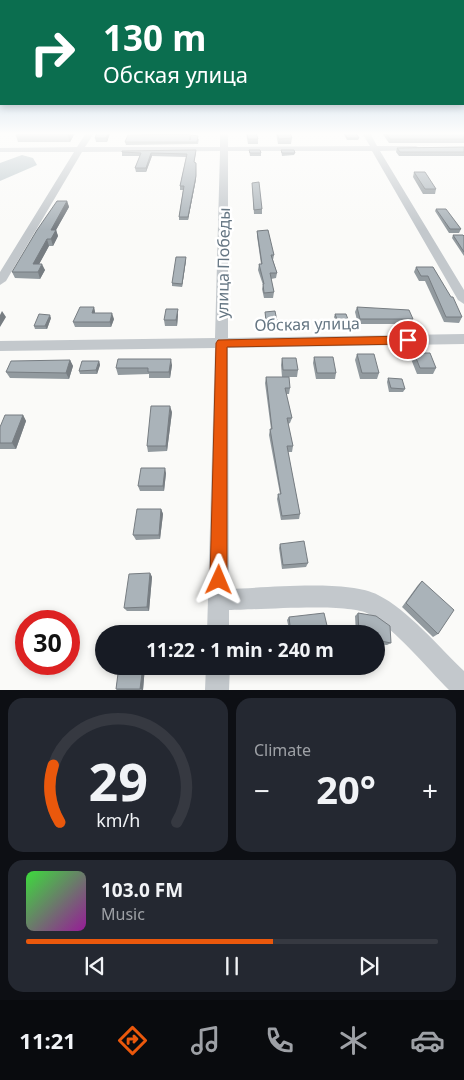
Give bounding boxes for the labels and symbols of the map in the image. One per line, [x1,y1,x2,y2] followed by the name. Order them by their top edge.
[211,207,235,319] street label: улица Победы
[254,312,360,336] street label: Обская улица
[387,319,429,361] pin
[192,553,244,605] position arrow
[15,610,80,675] speed limit sign: 30

